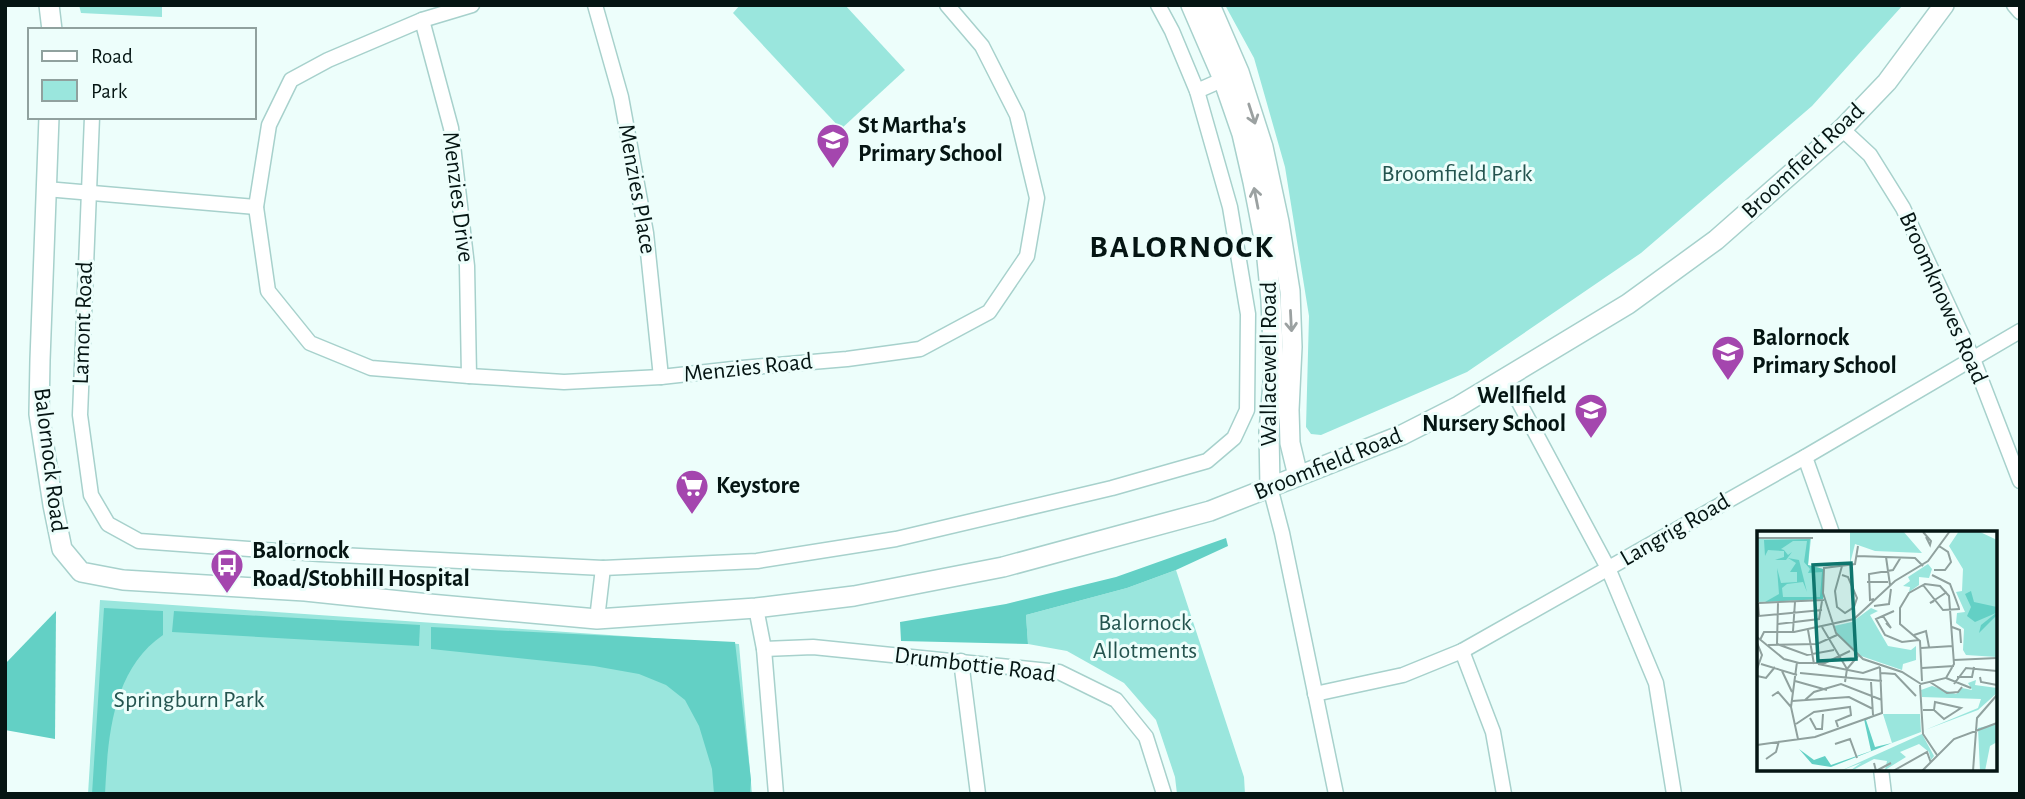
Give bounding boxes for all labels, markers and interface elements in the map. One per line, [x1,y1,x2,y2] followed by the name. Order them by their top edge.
[28,28,256,119] legend
[91,46,133,67] text: Road
[91,81,128,102] text: Park
[1737,99,1869,223] street label: Broomfield Road
[1247,103,1260,125] one-way arrow
[858,114,1003,166] place label: St Martha's Primary School
[814,121,852,170] school or university icon: St Martha's Primary School
[614,122,660,256] street label: Menzies Place
[438,130,478,264] street label: Menzies Drive
[1382,162,1532,186] park label: Broomfield Park
[1249,187,1263,210] one-way arrow
[1894,209,1992,387] street label: Broomknowes Road
[1089,231,1275,263] district label: BALORNOCK
[69,261,97,385] street label: Lamont Road
[1257,282,1281,446] street label: Wallacewell Road
[1285,310,1298,332] one-way arrow
[1752,326,1897,378] place label: Balornock Primary School
[1709,333,1747,382] school or university icon: Balornock Primary School
[682,349,814,387] street label: Menzies Road
[1422,384,1566,436] place label: Wellfield Nursery School
[29,386,71,534] street label: Balornock Road
[1572,391,1610,440] school or university icon: Wellfield Nursery School
[1251,423,1405,505] street label: Broomfield Road
[673,467,711,516] supermarket icon: Keystore
[716,474,800,498] place label: Keystore
[1616,489,1734,571] street label: Langrig Road
[1757,531,1997,771] inset map
[252,539,470,591] place label: Balornock Road/Stobhill Hospital
[208,546,246,595] bus stop icon: Balornock Road/Stobhill Hospital
[1093,611,1197,663] park label: Balornock Allotments
[893,643,1057,687] street label: Drumbottie Road
[114,688,264,712] park label: Springburn Park

